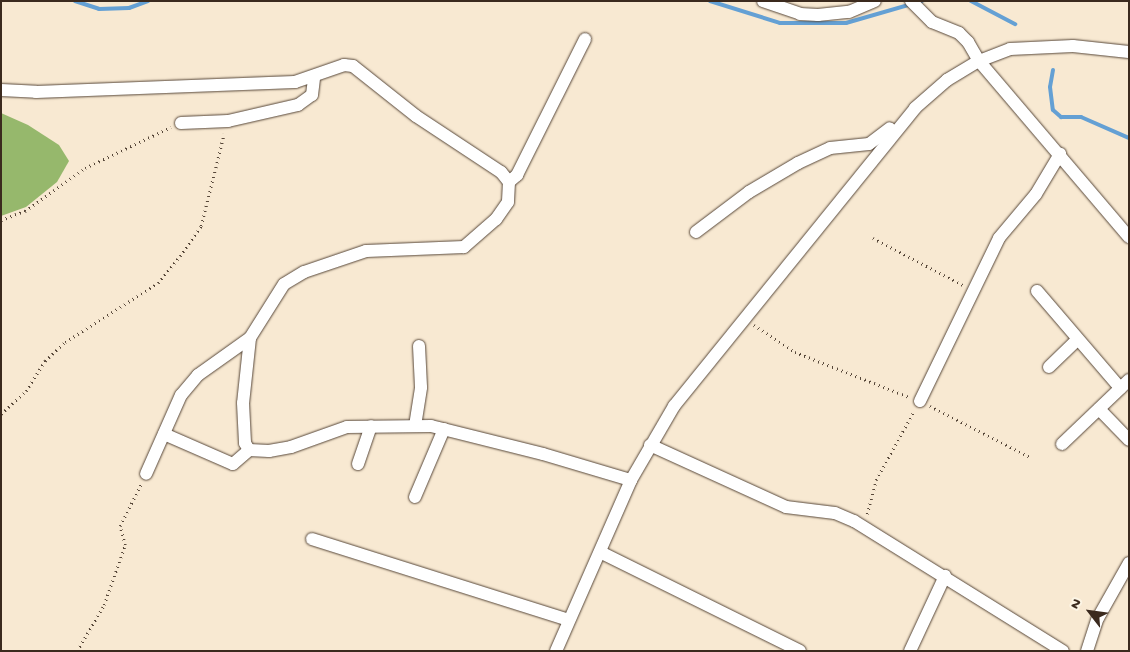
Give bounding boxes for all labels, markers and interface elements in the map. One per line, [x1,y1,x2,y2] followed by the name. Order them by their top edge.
[1065,587,1115,637] north arrow
[1067,596,1086,612] text: N

